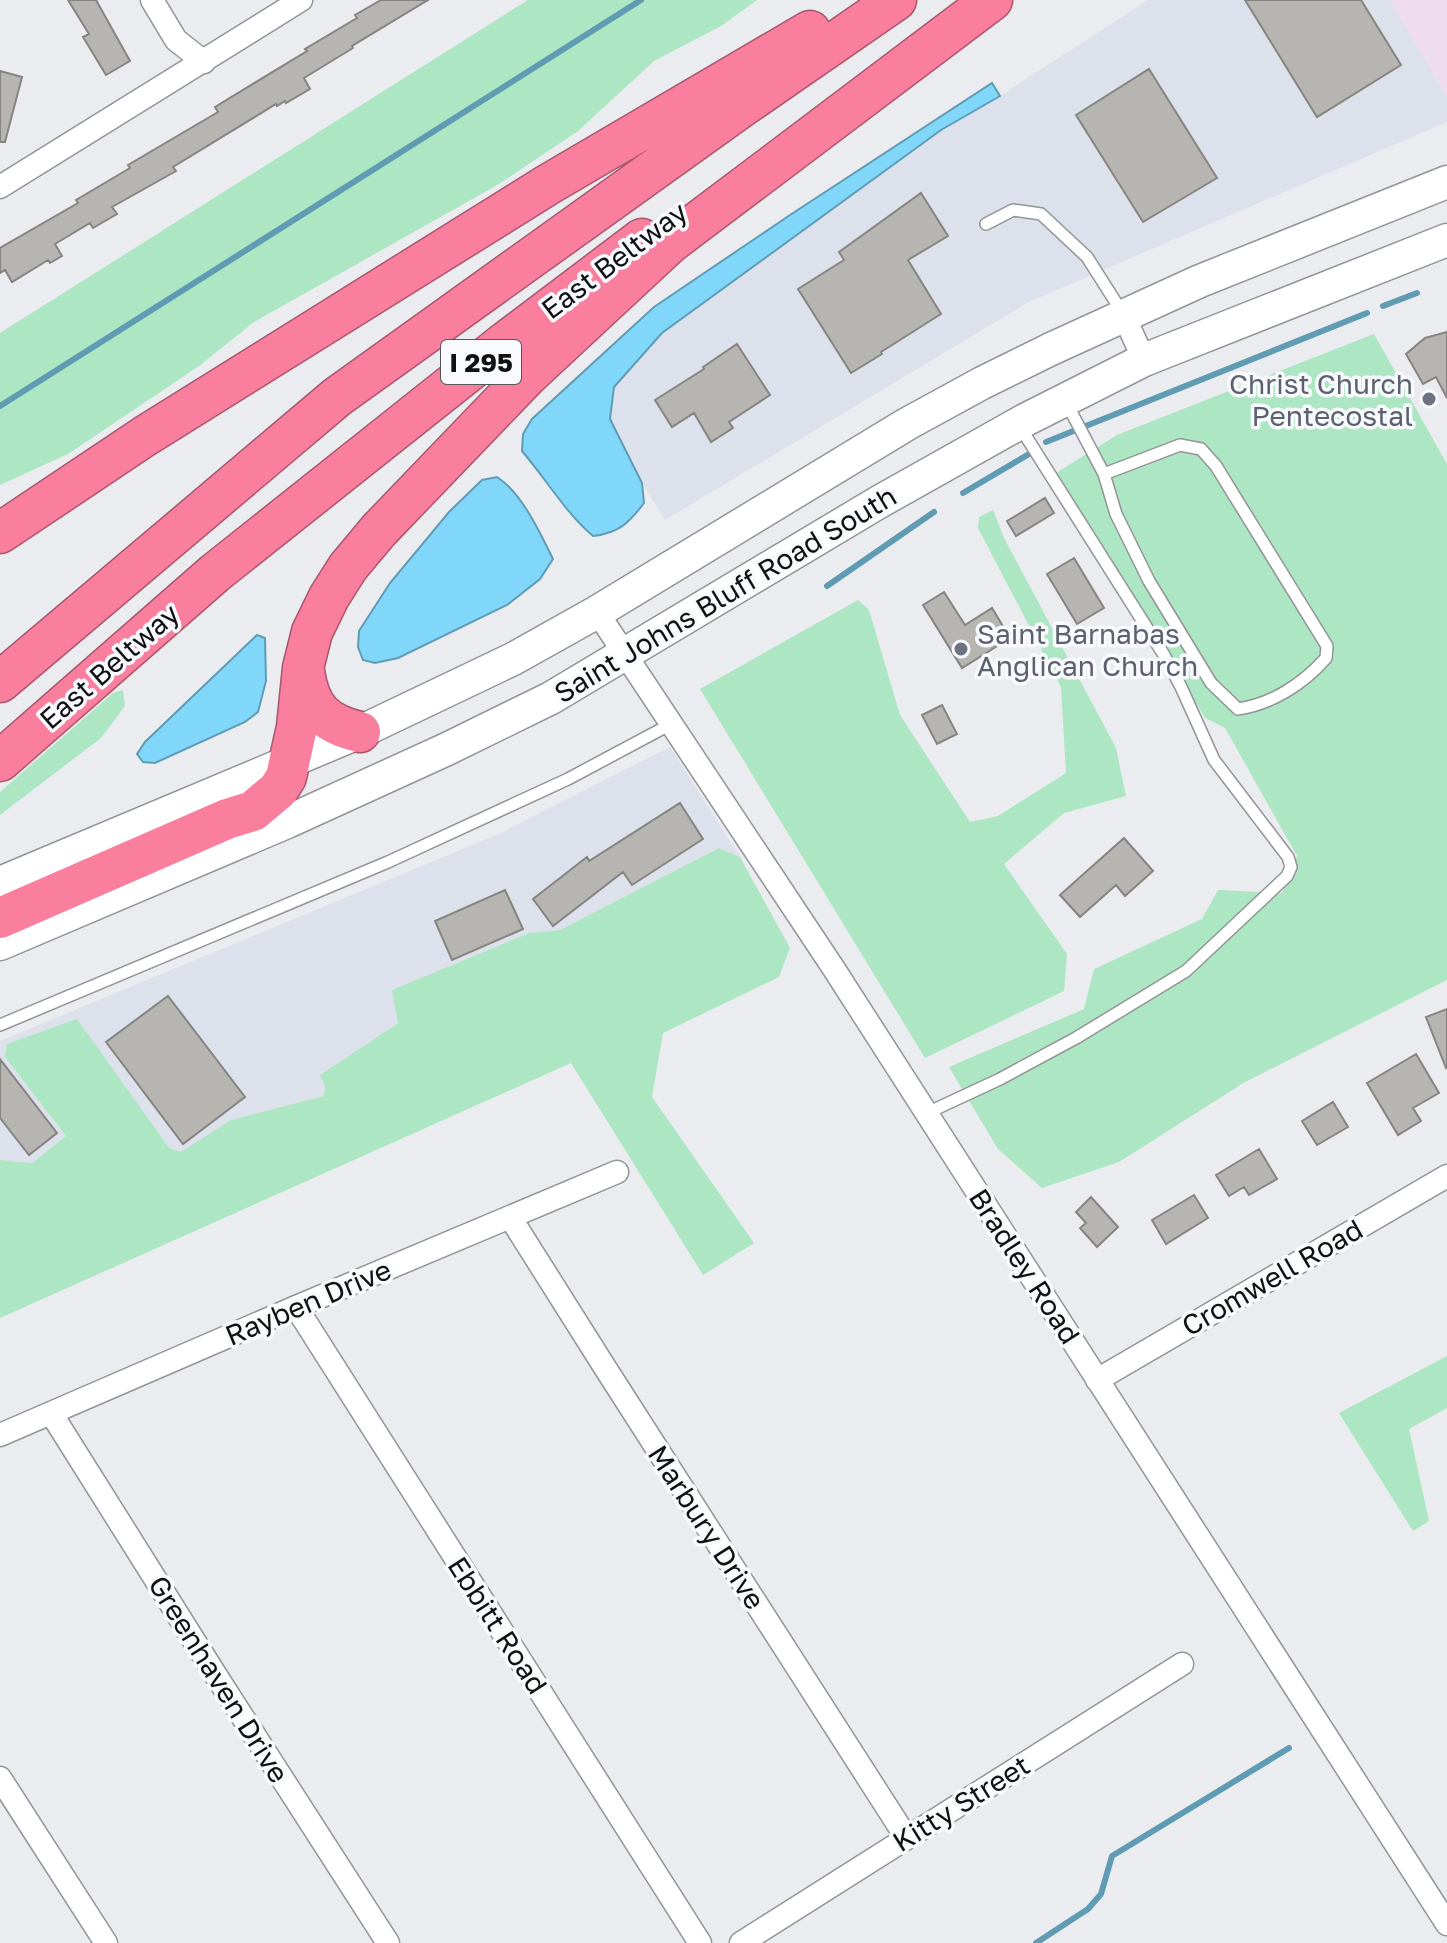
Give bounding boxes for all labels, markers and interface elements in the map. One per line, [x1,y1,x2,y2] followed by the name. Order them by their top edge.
[535,194,694,325] street label: East Beltway
[441,340,521,384] road number: I 295
[1229,367,1413,432] place label: Christ Church Pentecostal
[1420,390,1438,408] marker: Christ Church Pentecostal
[548,479,902,709] street label: Saint Johns Bluff Road South
[33,596,186,735] street label: East Beltway
[977,617,1198,682] place label: Saint Barnabas Anglican Church
[952,640,970,658] marker: Saint Barnabas Anglican Church
[963,1182,1087,1350] street label: Bradley Road
[1176,1212,1368,1342] street label: Cromwell Road
[220,1252,396,1352] street label: Rayben Drive
[642,1439,772,1615] street label: Marbury Drive
[441,1550,555,1700] street label: Ebbitt Road
[142,1570,296,1788] street label: Greenhaven Drive
[886,1748,1036,1858] street label: Kitty Street

